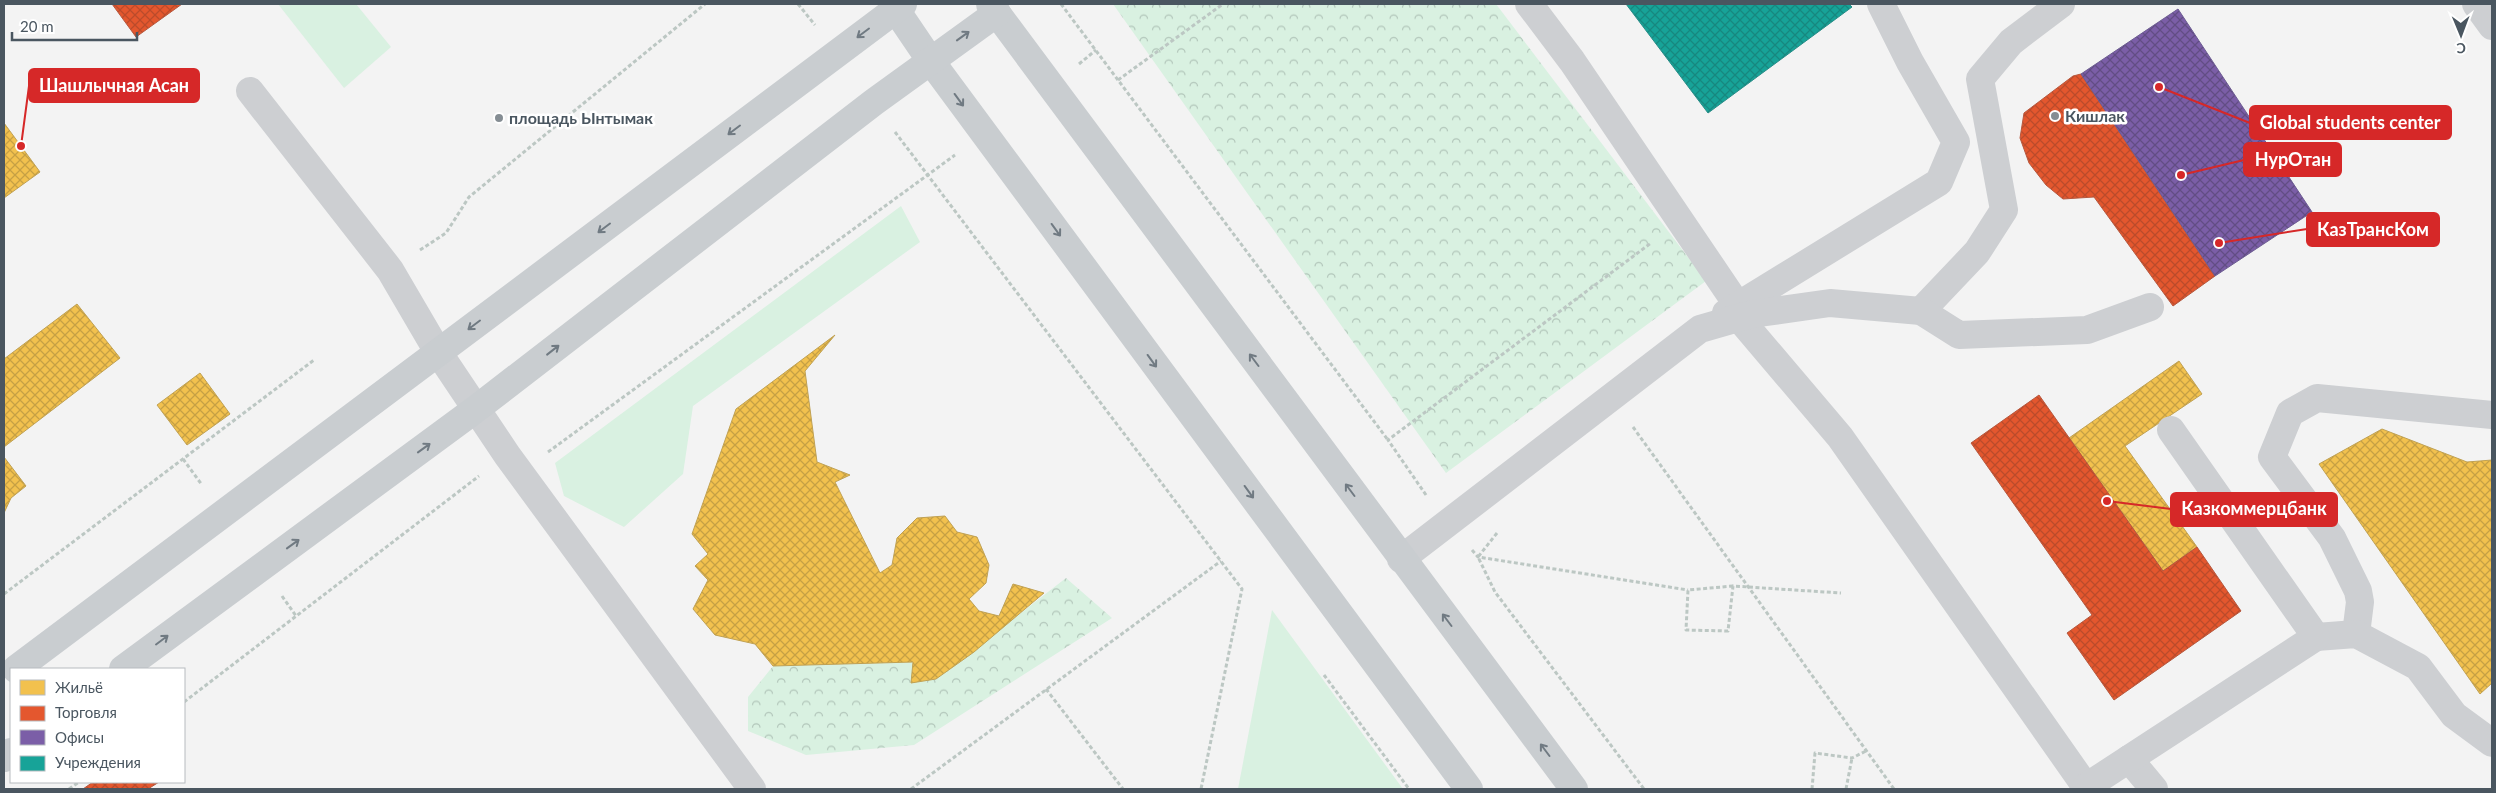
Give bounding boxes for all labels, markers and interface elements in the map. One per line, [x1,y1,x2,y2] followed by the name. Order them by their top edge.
[12,10,138,42] scale bar
[2436,10,2486,60] north arrow
[20,17,54,35] text: 20 m
[857,27,870,38] one-way arrow
[956,31,970,42] one-way arrow
[2456,40,2466,57] text: С
[29,69,199,102] callout: Шашлычная Асан
[39,74,189,96] text: Шашлычная Асан
[954,92,965,106] one-way arrow
[2065,106,2125,125] place label: Кишлак
[2250,106,2451,139] callout: Global students center
[509,108,653,127] place label: площадь Ынтымак
[2049,110,2061,122] marker: Кишлак
[2260,111,2441,133] text: Global students center
[493,112,505,124] marker: площадь Ынтымак
[727,125,741,135] one-way arrow
[2244,143,2341,176] callout: НурОтан
[2255,148,2331,170] text: НурОтан
[2307,213,2439,246] callout: КазТрансКом
[2317,218,2429,240] text: КазТрансКом
[597,223,611,233] one-way arrow
[1051,223,1061,237] one-way arrow
[468,320,481,331] one-way arrow
[546,344,559,355] one-way arrow
[1248,353,1259,367] one-way arrow
[1147,354,1158,367] one-way arrow
[417,442,430,453] one-way arrow
[1345,484,1356,497] one-way arrow
[1244,485,1254,499] one-way arrow
[2171,493,2337,526] callout: Казкоммерцбанк
[2181,497,2327,519] text: Казкоммерцбанк
[286,538,299,549] one-way arrow
[1442,614,1453,627] one-way arrow
[155,635,169,645] one-way arrow
[10,668,185,783] legend
[55,678,103,696] text: Жильё
[55,703,117,721] text: Торговля
[55,728,104,746] text: Офисы
[1540,743,1550,757] one-way arrow
[55,753,141,771] text: Учреждения

